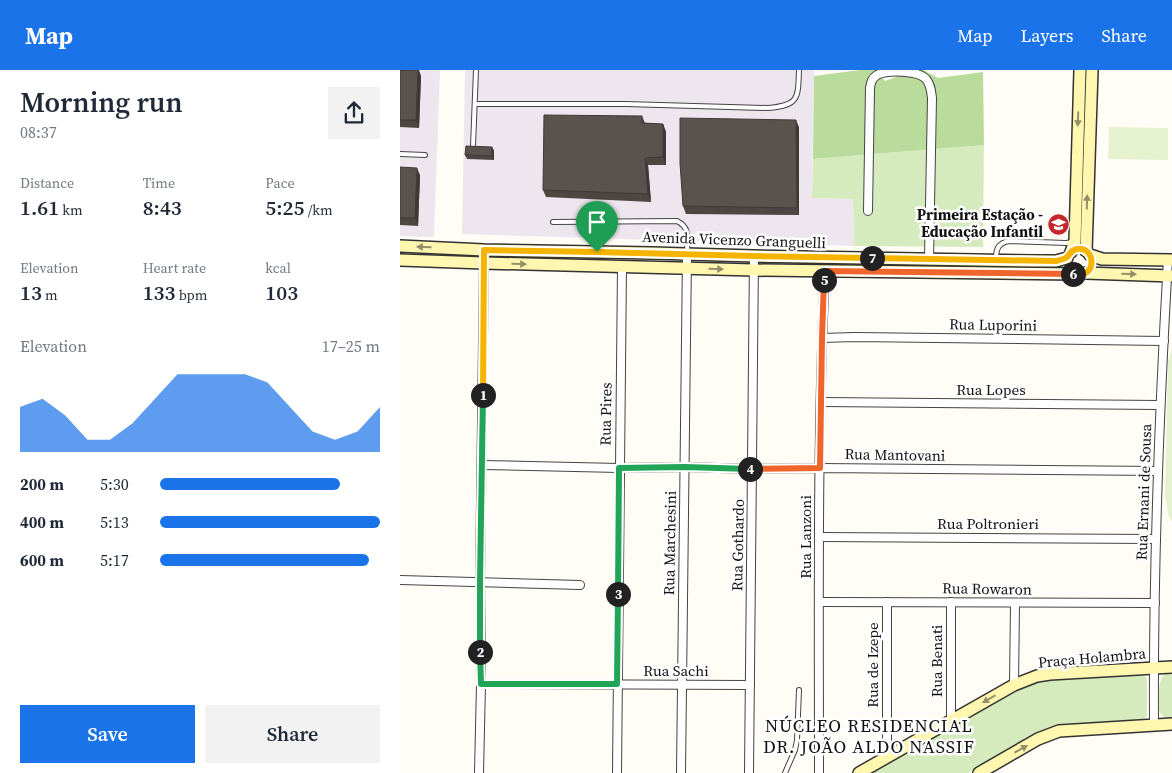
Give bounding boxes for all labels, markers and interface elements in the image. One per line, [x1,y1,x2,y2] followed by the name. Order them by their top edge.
[25,19,73,52] text: Map
[957,23,992,48] text: Map
[1020,23,1073,48] text: Layers
[1101,23,1147,48] text: Share
[20,83,183,121] text: Morning run
[328,87,380,139] button: share
[1074,111,1082,127] one-way arrow
[20,121,57,143] text: 08:37
[20,173,74,193] text: Distance
[143,173,175,193] text: Time
[265,173,295,193] text: Pace
[20,193,59,222] text: 1.61
[143,193,182,222] text: 8:43
[265,193,304,222] text: 5:25
[1083,194,1091,210] one-way arrow
[59,200,83,220] text: km
[304,200,333,220] text: /km
[576,201,618,252] pin
[917,204,1043,242] place label: Primeira Estação - Educação Infantil
[583,208,611,236] icon: arrive
[1047,212,1071,236] school or university icon: Primeira Estação - Educação Infantil
[642,226,826,253] street label: Avenida Vicenzo Granguelli
[416,243,432,251] one-way arrow
[860,246,884,270] pin: 7
[869,248,876,268] text: 7
[20,258,78,278] text: Elevation
[143,258,206,278] text: Heart rate
[265,258,291,278] text: kcal
[511,260,527,268] one-way arrow
[1060,262,1086,286] pin: 6
[1070,264,1077,284] text: 6
[708,265,724,273] one-way arrow
[812,268,836,292] pin: 5
[821,270,828,290] text: 5
[1121,271,1137,279] one-way arrow
[20,278,42,307] text: 13
[143,278,175,307] text: 133
[265,278,298,307] text: 103
[42,285,58,305] text: m
[175,285,207,305] text: bpm
[949,313,1037,336] street label: Rua Luporini
[20,335,87,357] text: Elevation
[322,335,380,357] text: 17–25 m
[956,379,1026,400] street label: Rua Lopes
[470,382,496,408] pin: 1
[594,382,617,446] street label: Rua Pires
[480,385,487,405] text: 1
[1131,423,1156,561] street label: Rua Ernani de Sousa
[844,443,946,466] street label: Rua Mantovani
[738,456,762,482] pin: 4
[747,459,754,479] text: 4
[20,473,64,495] text: 200 m
[100,473,129,495] text: 5:30
[658,490,681,596] street label: Rua Marchesini
[795,495,816,579] street label: Rua Lanzoni
[726,499,749,591] street label: Rua Gothardo
[20,511,64,533] text: 400 m
[100,511,129,533] text: 5:13
[937,513,1039,534] street label: Rua Poltronieri
[20,549,64,571] text: 600 m
[100,549,129,571] text: 5:17
[942,577,1032,600] street label: Rua Rowaron
[606,582,630,606] pin: 3
[615,584,622,604] text: 3
[862,622,883,708] street label: Rua de Izepe
[926,625,947,697] street label: Rua Benati
[468,640,492,664] pin: 2
[477,642,484,662] text: 2
[1037,642,1147,673] street label: Praça Holambra
[643,660,709,681] street label: Rua Sachi
[983,695,996,704] one-way arrow
[20,705,195,763] button: Save
[205,705,380,763] button: Share
[763,713,975,759] district label: NÚCLEO RESIDENCIAL DR. JOÃO ALDO NASSIF
[1014,745,1028,753] one-way arrow

